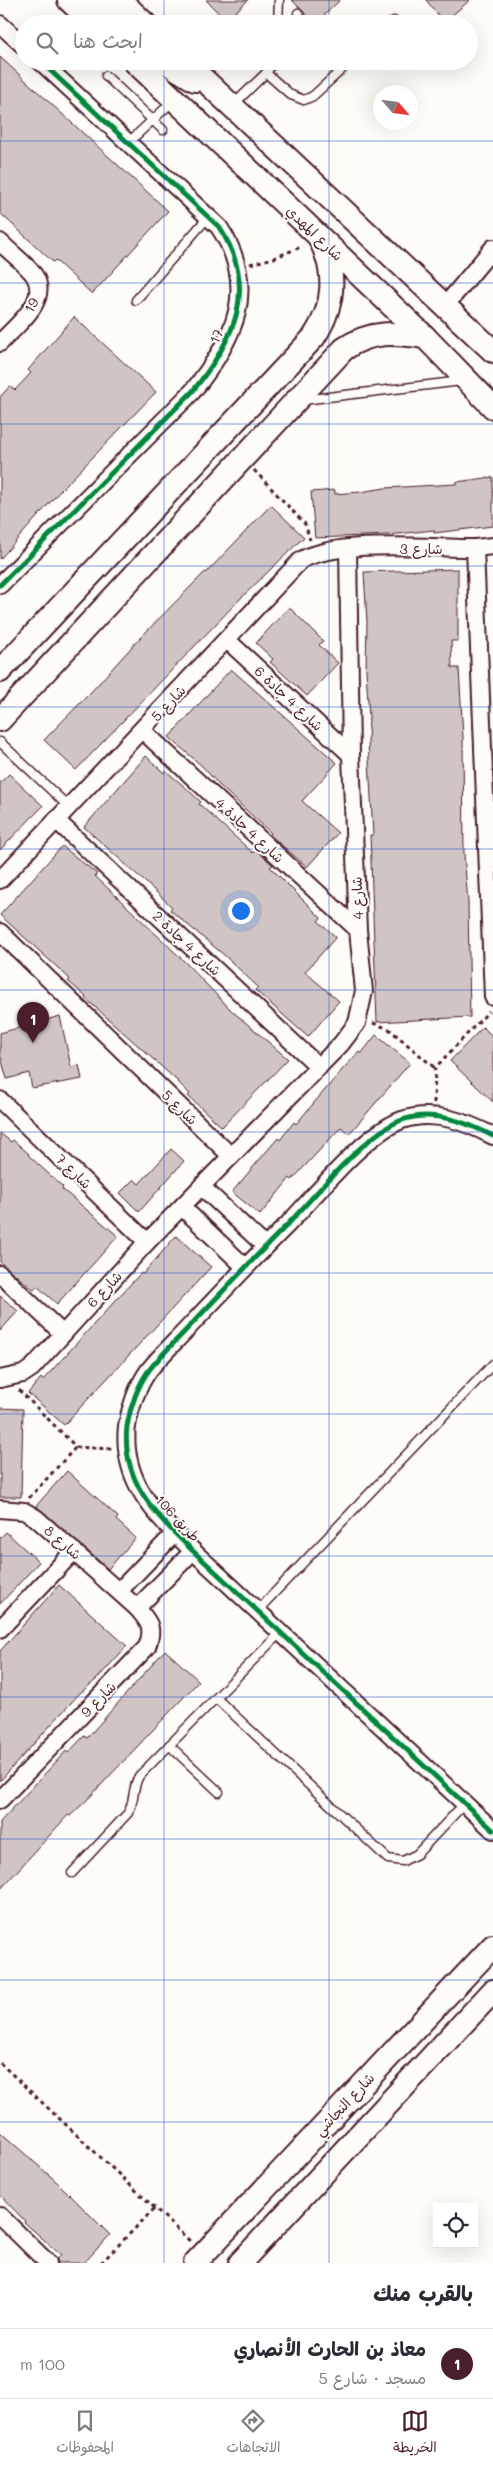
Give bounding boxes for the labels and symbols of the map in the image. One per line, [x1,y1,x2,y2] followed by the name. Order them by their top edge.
[373,85,418,130] north arrow
[281,201,347,266] street label: شارع المهدي
[19,294,43,316] street label: 19
[204,326,228,346] street label: 17
[400,539,443,559] street label: شارع 3
[250,661,328,736] street label: شارع 4 جادة 6
[146,681,190,726] street label: شارع 5
[211,793,288,867] street label: شارع 4 جادة 4
[347,876,368,920] street label: شارع 4
[228,898,254,924] your location
[148,906,225,980] street label: شارع 4 جادة 2
[17,1002,49,1043] pin: 1
[157,1085,202,1129] street label: شارع 5
[51,1149,96,1193] street label: شارع 7
[82,1267,126,1312] street label: شارع 6
[152,1491,204,1545] street label: طريق 106
[40,1521,86,1564] street label: شارع 8
[76,1677,121,1722] street label: شارع 9
[310,2068,381,2142] street label: شارع النجاشي

